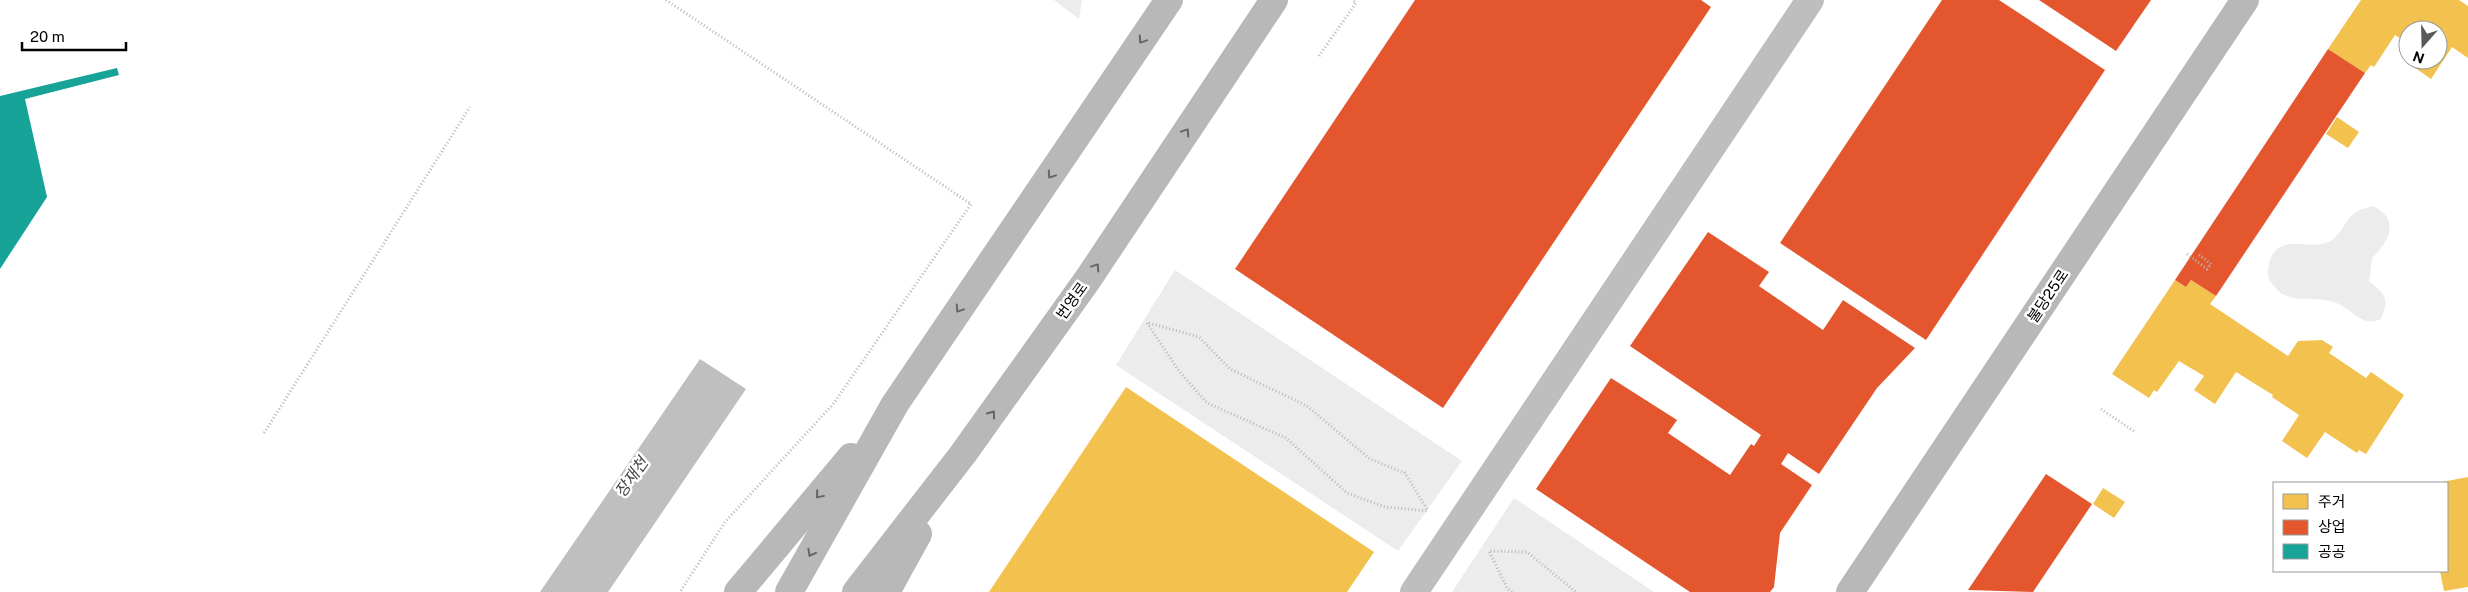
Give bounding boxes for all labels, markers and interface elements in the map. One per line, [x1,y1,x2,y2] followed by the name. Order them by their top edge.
[22,20,126,52] scale bar
[2398,20,2448,70] north arrow
[30,28,65,45] text: 20 m
[1139,35,1148,44] one-way arrow
[2411,48,2426,67] text: N
[1180,128,1189,138] one-way arrow
[1047,170,1057,179] one-way arrow
[1090,264,1099,273] one-way arrow
[2024,266,2071,325] street label: 불당25로
[1053,279,1091,322] street label: 번영로
[956,304,965,313] one-way arrow
[986,411,994,420] one-way arrow
[611,452,653,501] water label: 장재천
[2273,482,2448,572] legend
[815,490,824,499] one-way arrow
[2318,493,2346,510] text: 주거
[2318,518,2346,535] text: 상업
[2318,543,2346,560] text: 공공
[807,548,817,557] one-way arrow

